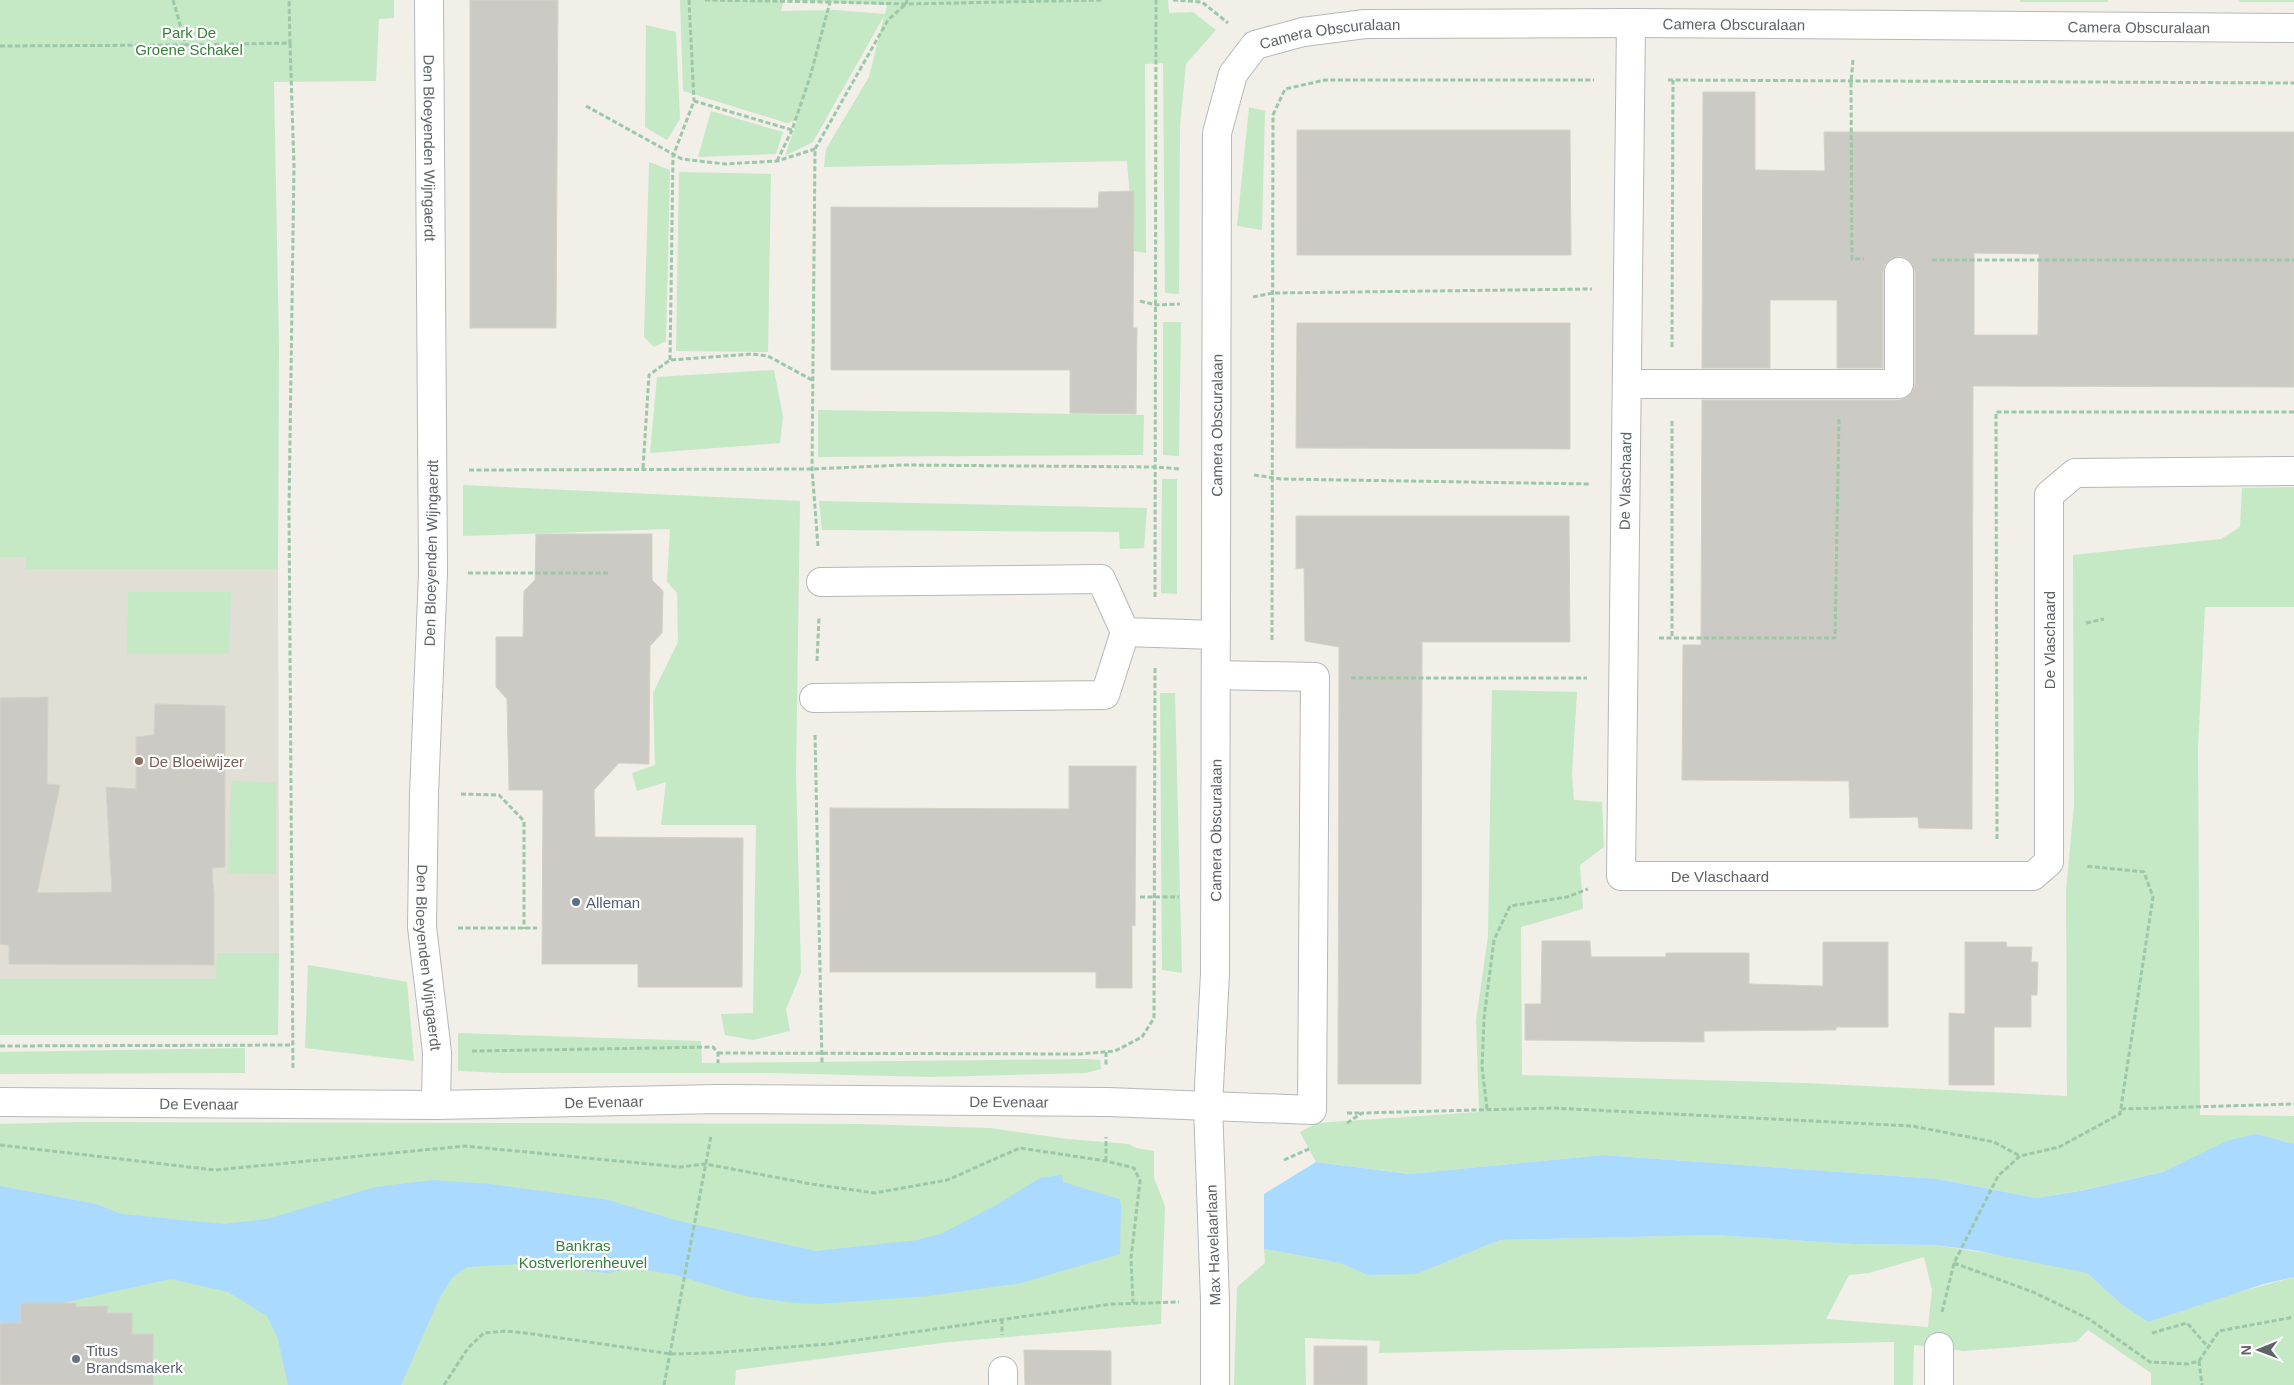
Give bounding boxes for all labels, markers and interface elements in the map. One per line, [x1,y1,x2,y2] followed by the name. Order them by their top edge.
[1257,15,1400,52] street label: Camera Obscuralaan
[1663,15,1805,33] street label: Camera Obscuralaan
[2068,18,2210,36] street label: Camera Obscuralaan
[135,24,243,58] park label: Park De Groene Schakel
[421,54,439,242] street label: Den Bloeyenden Wijngaerdt
[1208,354,1225,497] street label: Camera Obscuralaan
[1616,432,1634,530] street label: De Vlaschaard
[421,459,441,647] street label: Den Bloeyenden Wijngaerdt
[2041,591,2058,689] street label: De Vlaschaard
[149,753,244,770] place label: De Bloeiwijzer
[133,755,145,767] marker: De Bloeiwijzer
[1207,759,1224,902] street label: Camera Obscuralaan
[413,864,445,1052] street label: Den Bloeyenden Wijngaerdt
[1671,868,1769,885] street label: De Vlaschaard
[586,894,640,911] place label: Alleman
[570,896,582,908] marker: Alleman
[564,1092,644,1111] street label: De Evenaar
[969,1092,1049,1110] street label: De Evenaar
[159,1095,239,1112] street label: De Evenaar
[1202,1184,1224,1306] street label: Max Havelaarlaan
[519,1237,647,1271] park label: Bankras Kostverlorenheuvel
[2234,1325,2284,1375] north arrow
[86,1342,183,1376] place label: Titus Brandsmakerk
[2238,1345,2254,1355] text: N
[70,1353,82,1365] marker: Titus Brandsmakerk

